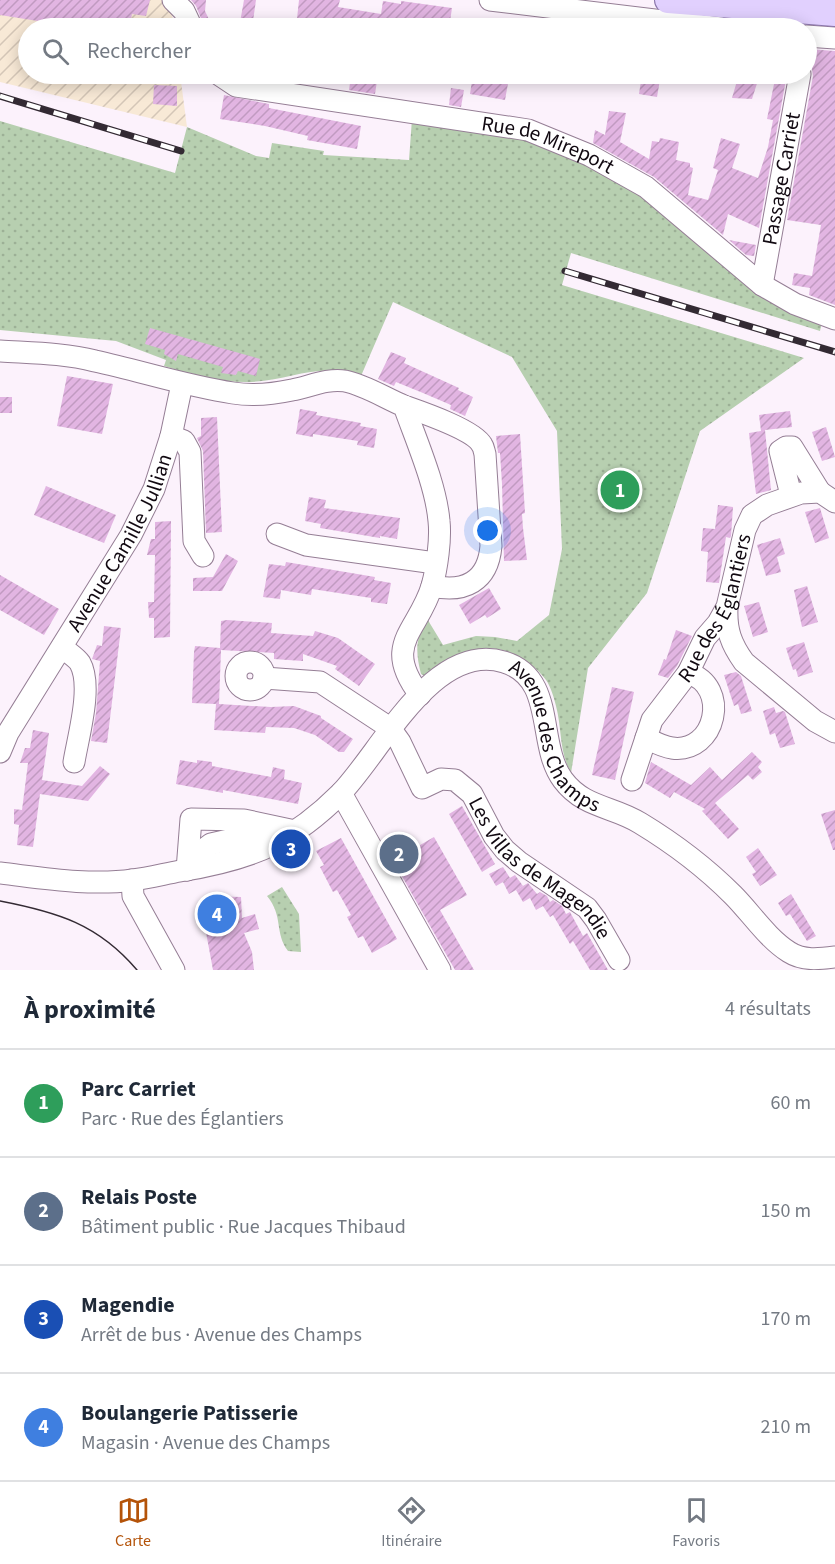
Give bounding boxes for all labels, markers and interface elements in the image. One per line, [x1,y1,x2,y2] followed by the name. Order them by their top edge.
[18,18,817,84] search box
[39,35,72,68] icon: search
[87,35,191,67] text: Rechercher
[480,108,620,181] street label: Rue de Mireport
[754,110,808,248] street label: Passage Carriet
[60,450,179,637] street label: Avenue Camille Jullian
[600,468,640,512] pin: 1
[473,516,502,545] your location
[671,530,759,689] street label: Rue des Églantiers
[504,651,605,820] street label: Avenue des Champs
[461,792,619,945] street label: Les Villas de Magendie
[272,826,310,872] pin: 3
[380,832,418,876] pin: 2
[198,892,236,936] pin: 4
[24,991,156,1028] text: À proximité
[725,995,811,1023] text: 4 résultats
[81,1073,196,1105] text: Parc Carriet
[38,1089,49,1117] text: 1
[771,1089,811,1117] text: 60 m
[81,1105,284,1133] text: Parc · Rue des Églantiers
[81,1181,197,1213] text: Relais Poste
[38,1197,49,1225] text: 2
[761,1197,811,1225] text: 150 m
[81,1213,406,1241] text: Bâtiment public · Rue Jacques Thibaud
[81,1289,175,1321] text: Magendie
[38,1305,49,1333] text: 3
[761,1305,811,1333] text: 170 m
[81,1321,362,1349] text: Arrêt de bus · Avenue des Champs
[81,1397,298,1429] text: Boulangerie Patisserie
[38,1413,49,1441] text: 4
[761,1413,811,1441] text: 210 m
[81,1429,330,1457] text: Magasin · Avenue des Champs
[115,1494,151,1552] tab: Carte
[381,1494,442,1552] tab: Itinéraire
[672,1494,720,1552] tab: Favoris

